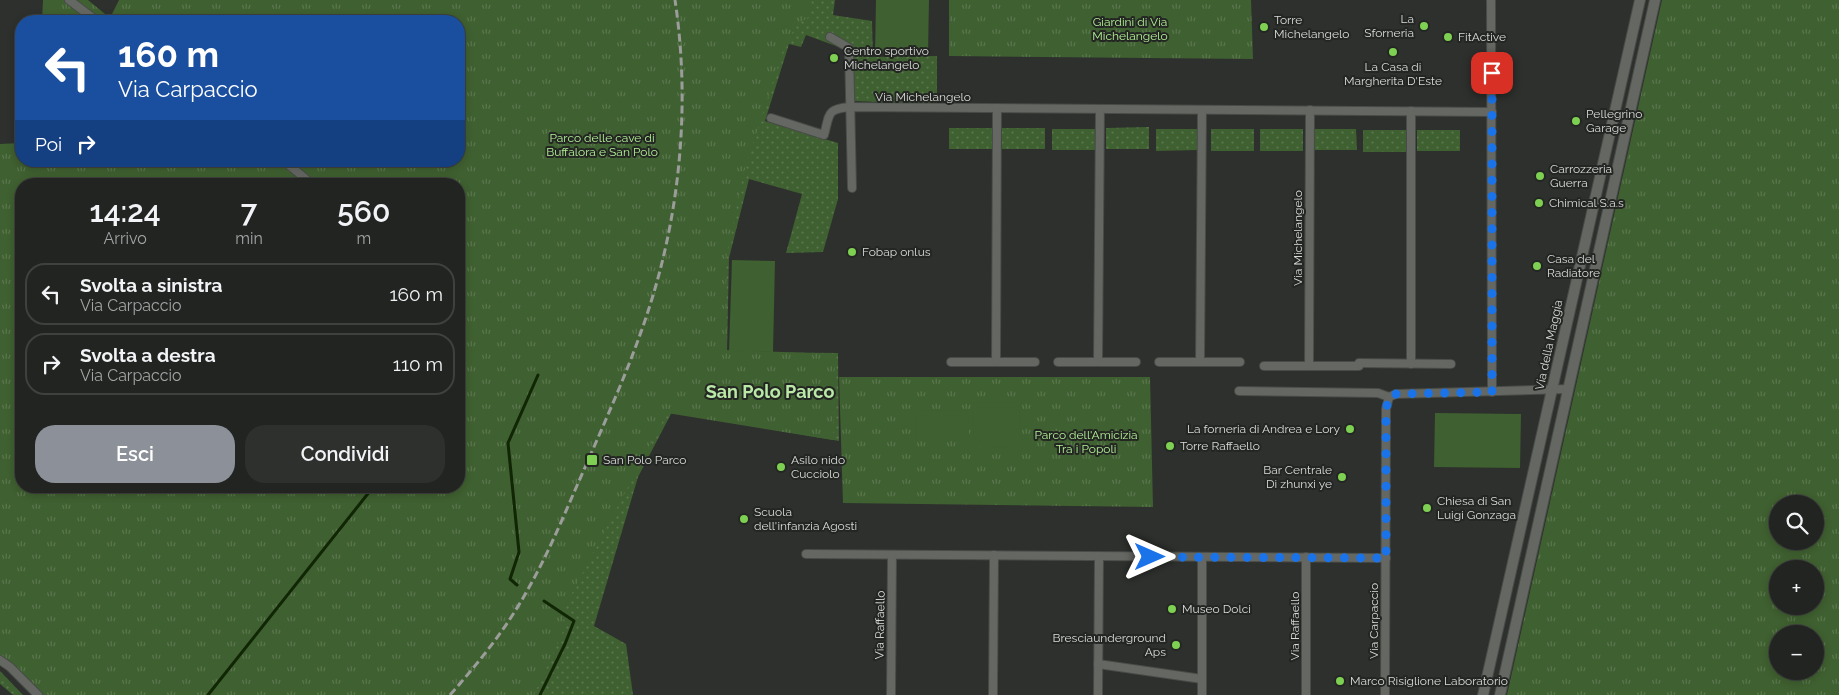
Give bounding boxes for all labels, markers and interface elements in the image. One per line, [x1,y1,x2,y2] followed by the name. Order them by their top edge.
[1364,12,1414,40] place label: La Sforneria
[1274,13,1349,41] place label: Torre Michelangelo
[1092,15,1168,43] park label: Giardini di Via Michelangelo
[1418,20,1430,32] marker: La Sforneria
[1258,21,1270,33] marker: Torre Michelangelo
[1458,30,1506,44] place label: FitActive
[1442,31,1454,43] marker: FitActive
[118,34,219,75] text: 160 m
[35,35,100,100] icon: left
[844,44,929,72] place label: Centro sportivo Michelangelo
[1387,46,1399,58] marker: La Casa di Margherita D'Este
[828,52,840,64] marker: Centro sportivo Michelangelo
[1471,52,1513,94] pin
[1478,59,1506,87] icon: arrive
[1344,60,1442,88] place label: La Casa di Margherita D'Este
[118,76,258,102] text: Via Carpaccio
[875,90,971,104] street label: Via Michelangelo
[1586,107,1642,135] place label: Pellegrino Garage
[1570,115,1582,127] marker: Pellegrino Garage
[72,130,100,158] icon: right
[546,131,658,159] park label: Parco delle cave di Buffalora e San Polo
[35,133,62,155] text: Poi
[1550,162,1612,190] place label: Carrozzeria Guerra
[1534,170,1546,182] marker: Carrozzeria Guerra
[1291,190,1305,286] street label: Via Michelangelo
[90,194,161,229] text: 14:24
[241,194,257,229] text: 7
[337,194,390,229] text: 560
[1549,196,1624,210] place label: Chimical S.a.s
[1533,197,1545,209] marker: Chimical S.a.s
[103,229,147,248] text: Arrivo
[235,229,263,248] text: min
[356,229,371,248] text: m
[862,245,931,259] place label: Fobap onlus
[846,246,858,258] marker: Fobap onlus
[1547,252,1600,280] place label: Casa del Radiatore
[1531,260,1543,272] marker: Casa del Radiatore
[80,274,222,296] text: Svolta a sinistra
[37,280,65,308] icon: left
[389,283,443,305] text: 160 m
[80,296,182,315] text: Via Carpaccio
[1533,299,1565,391] street label: Via della Maggia
[80,344,216,366] text: Svolta a destra
[37,350,65,378] icon: right
[393,353,443,375] text: 110 m
[80,366,182,385] text: Via Carpaccio
[706,381,834,402] district label: San Polo Parco
[1187,422,1340,436] place label: La forneria di Andrea e Lory
[1344,423,1356,435] marker: La forneria di Andrea e Lory
[35,425,235,483] button: Esci
[245,425,445,483] button: Condividi
[1034,428,1138,456] park label: Parco dell'Amicizia Tra i Popoli
[1180,439,1260,453] place label: Torre Raffaello
[1164,440,1176,452] marker: Torre Raffaello
[585,453,599,467] marker: San Polo Parco
[603,453,686,467] place label: San Polo Parco
[791,453,845,481] place label: Asilo nido Cucciolo
[775,461,787,473] marker: Asilo nido Cucciolo
[1263,463,1332,491] place label: Bar Centrale Di zhunxi ye
[1336,471,1348,483] marker: Bar Centrale Di zhunxi ye
[1437,494,1516,522] place label: Chiesa di San Luigi Gonzaga
[1769,495,1824,680] map controls
[1769,495,1824,550] button: search
[1421,502,1433,514] marker: Chiesa di San Luigi Gonzaga
[754,505,857,533] place label: Scuola dell'infanzia Agosti
[738,513,750,525] marker: Scuola dell'infanzia Agosti
[1123,530,1175,582] position arrow
[1769,560,1824,615] button: +
[1367,583,1381,659] street label: Via Carpaccio
[872,590,888,660] street label: Via Raffaello
[1288,592,1302,660] street label: Via Raffaello
[1182,602,1251,616] place label: Museo Dolci
[1166,603,1178,615] marker: Museo Dolci
[1769,625,1824,680] button: −
[1053,631,1166,659] place label: Bresciaunderground Aps
[1170,639,1182,651] marker: Bresciaunderground Aps
[1350,674,1508,688] place label: Marco Risiglione Laboratorio
[1334,675,1346,687] marker: Marco Risiglione Laboratorio

